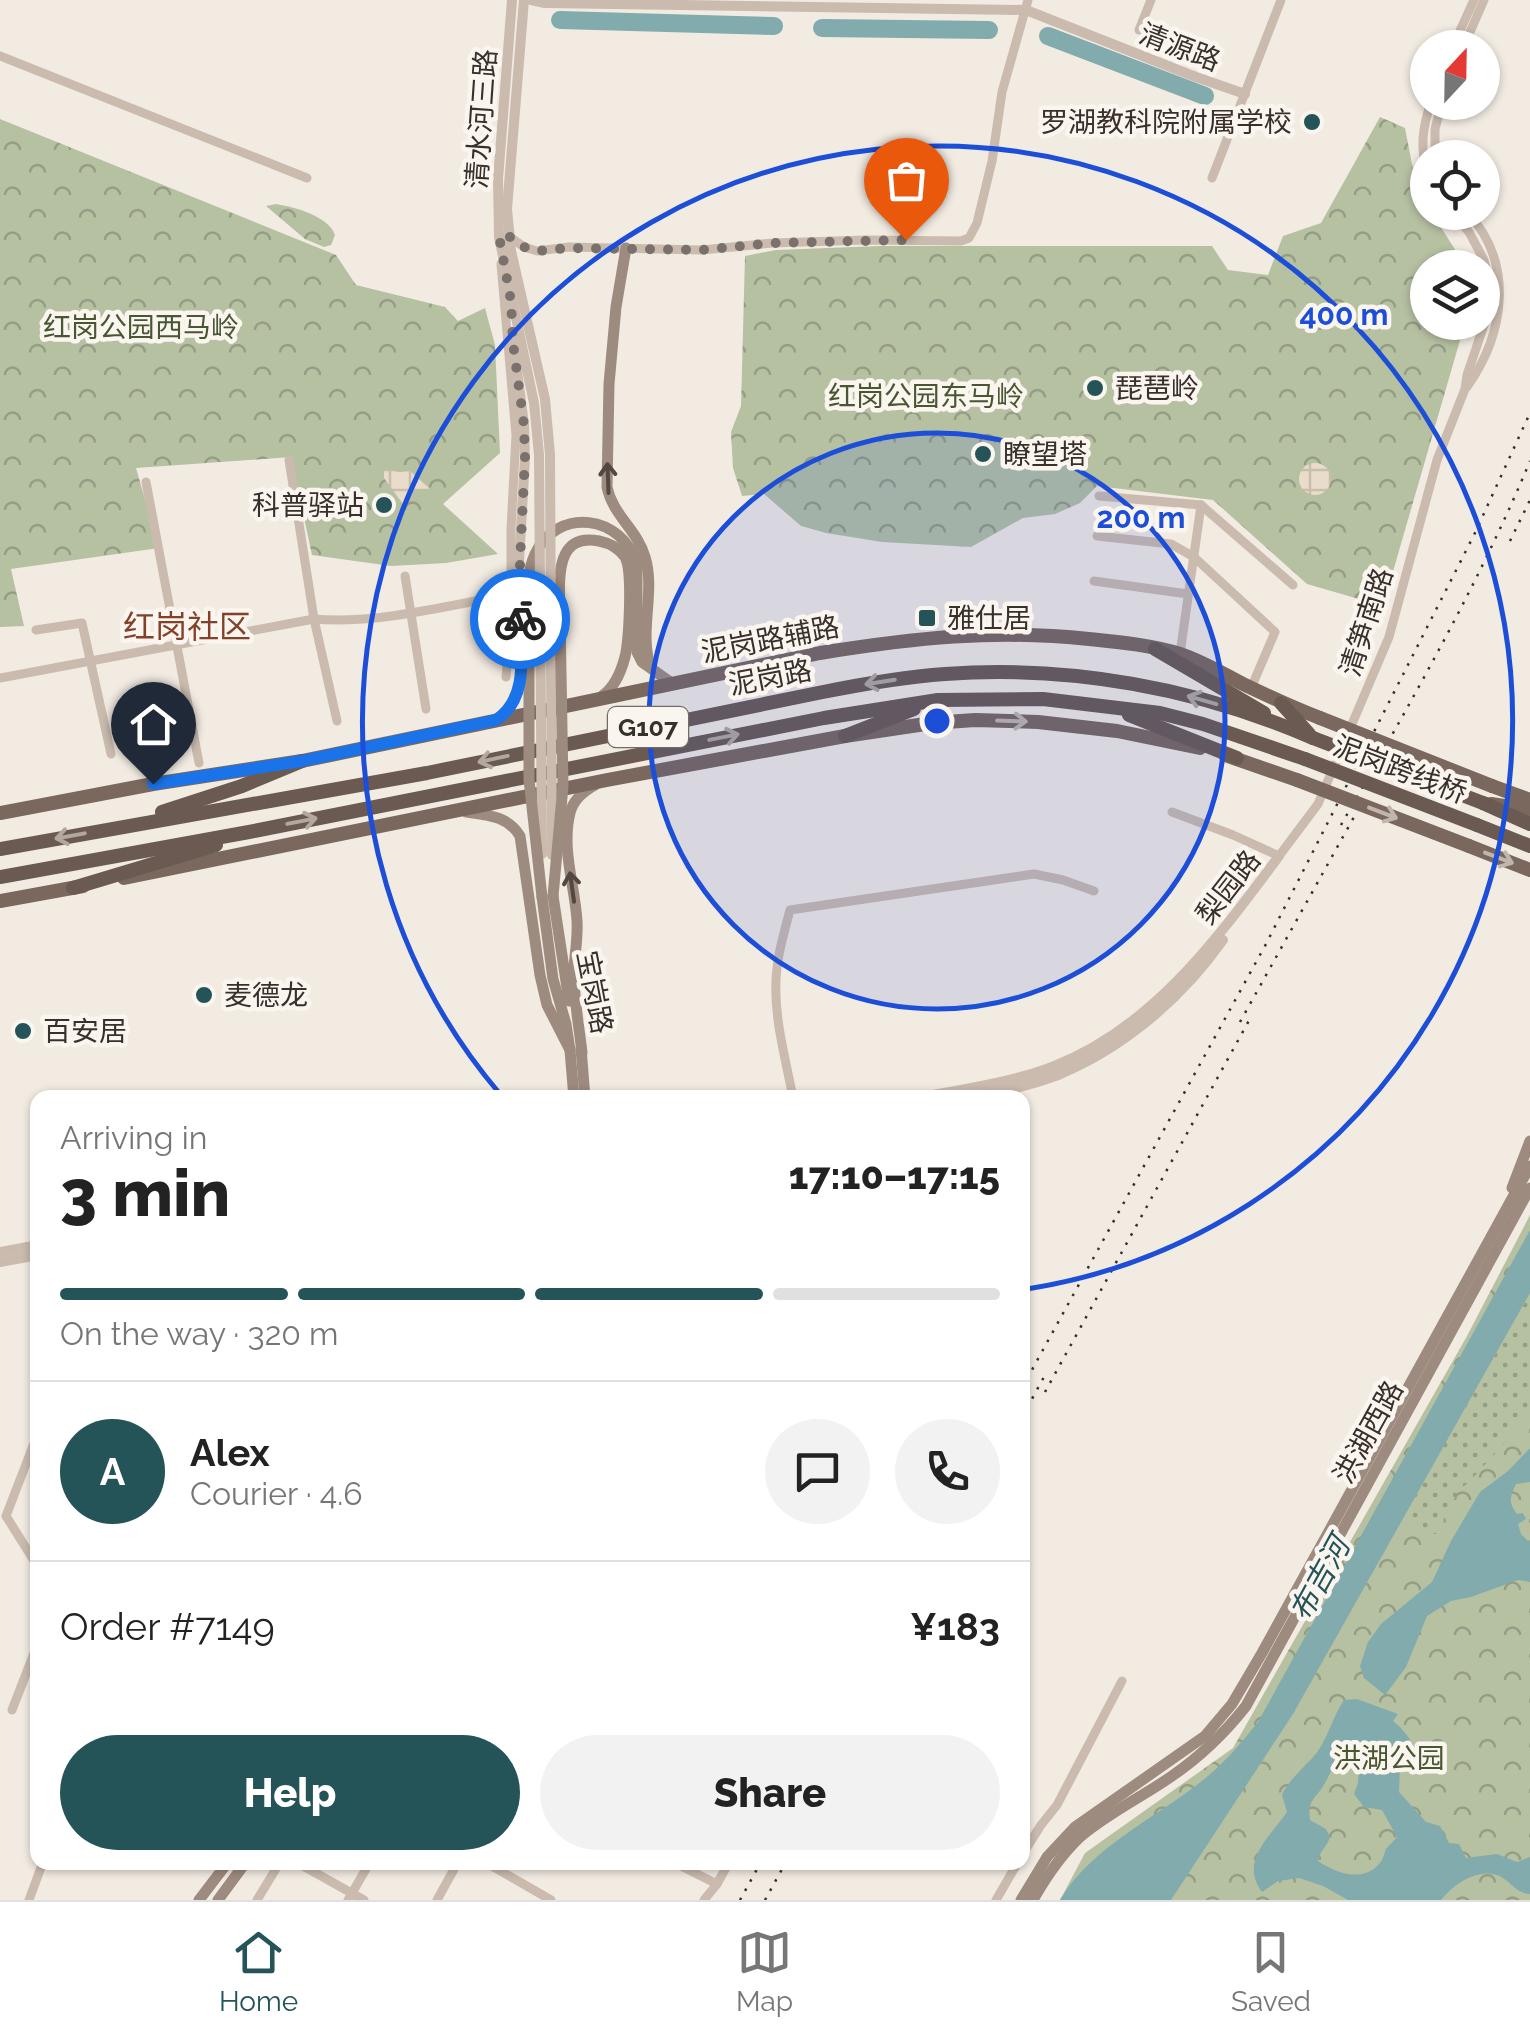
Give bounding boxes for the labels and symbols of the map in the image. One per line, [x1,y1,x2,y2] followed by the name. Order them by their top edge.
[1135,17,1225,78] street label: 清源路
[1410,30,1500,120] north arrow
[460,48,503,190] street label: 清水河三路
[1040,106,1292,139] place label: 罗湖教科院附属学校
[1301,111,1323,133] marker: 罗湖教科院附属学校
[864,138,949,241] pin
[1299,297,1389,332] text: 400 m
[43,311,239,344] park label: 红岗公园西马岭
[1115,372,1199,405] place label: 琵琶岭
[1084,377,1106,399] marker: 琵琶岭
[828,380,1024,413] park label: 红岗公园东马岭
[1003,438,1087,471] place label: 瞭望塔
[972,443,994,465] marker: 瞭望塔
[599,462,618,494] one-way arrow
[252,489,364,522] place label: 科普驿站
[373,494,395,516] marker: 科普驿站
[1097,500,1185,535] text: 200 m
[1333,564,1399,681] street label: 清笋南路
[470,569,570,669] courier
[947,602,1031,635] place label: 雅仕居
[916,607,938,629] marker: 雅仕居
[123,608,251,645] district label: 红岗社区
[698,610,842,669] street label: 泥岗路辅路
[726,653,814,702] street label: 泥岗路
[865,673,897,691] one-way arrow
[111,682,196,785] pin
[1187,690,1218,709] one-way arrow
[919,703,955,739] centre of rings
[608,707,688,747] road number: G107
[995,712,1027,731] one-way arrow
[707,727,739,746] one-way arrow
[1329,729,1471,810] street label: 泥岗跨线桥
[478,750,510,769] one-way arrow
[1366,805,1397,823] one-way arrow
[286,811,318,830] one-way arrow
[54,827,87,846] one-way arrow
[1190,844,1267,931] street label: 梨园路
[1484,850,1514,868] one-way arrow
[562,871,580,904] one-way arrow
[570,948,619,1036] street label: 宝岗路
[224,979,308,1012] place label: 麦德龙
[193,984,215,1006] marker: 麦德龙
[43,1015,127,1048] place label: 百安居
[12,1020,34,1042] marker: 百安居
[1327,1375,1410,1489] street label: 洪湖西路
[1282,1527,1359,1627] water label: 布吉河
[1333,1742,1445,1775] park label: 洪湖公园

